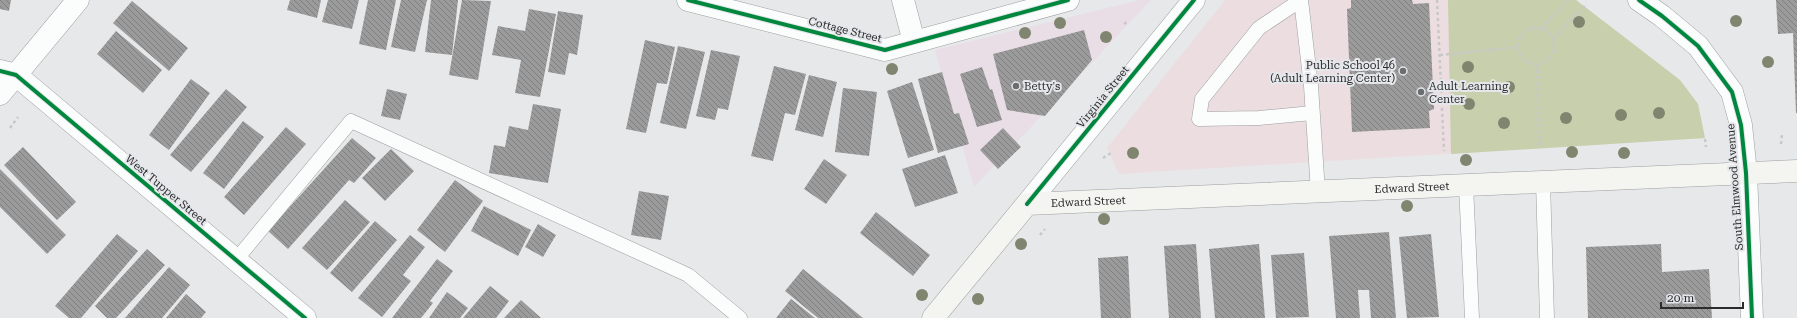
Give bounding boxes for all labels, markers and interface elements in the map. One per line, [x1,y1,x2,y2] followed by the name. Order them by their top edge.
[807,15,883,45] street label: Cottage Street
[1270,59,1395,85] place label: Public School 46 (Adult Learning Center)
[1074,63,1132,131] street label: Virginia Street
[1398,66,1408,76] marker: Public School 46 (Adult Learning Center)
[1024,80,1060,93] place label: Betty's
[1429,80,1509,106] place label: Adult Learning Center
[1011,81,1021,91] marker: Betty's
[1416,87,1426,97] marker: Adult Learning Center
[1724,123,1746,251] street label: South Elmwood Avenue
[123,152,209,228] street label: West Tupper Street
[1374,179,1450,196] street label: Edward Street
[1050,193,1126,209] street label: Edward Street
[1661,284,1743,310] scale bar
[1667,291,1694,305] text: 20 m

